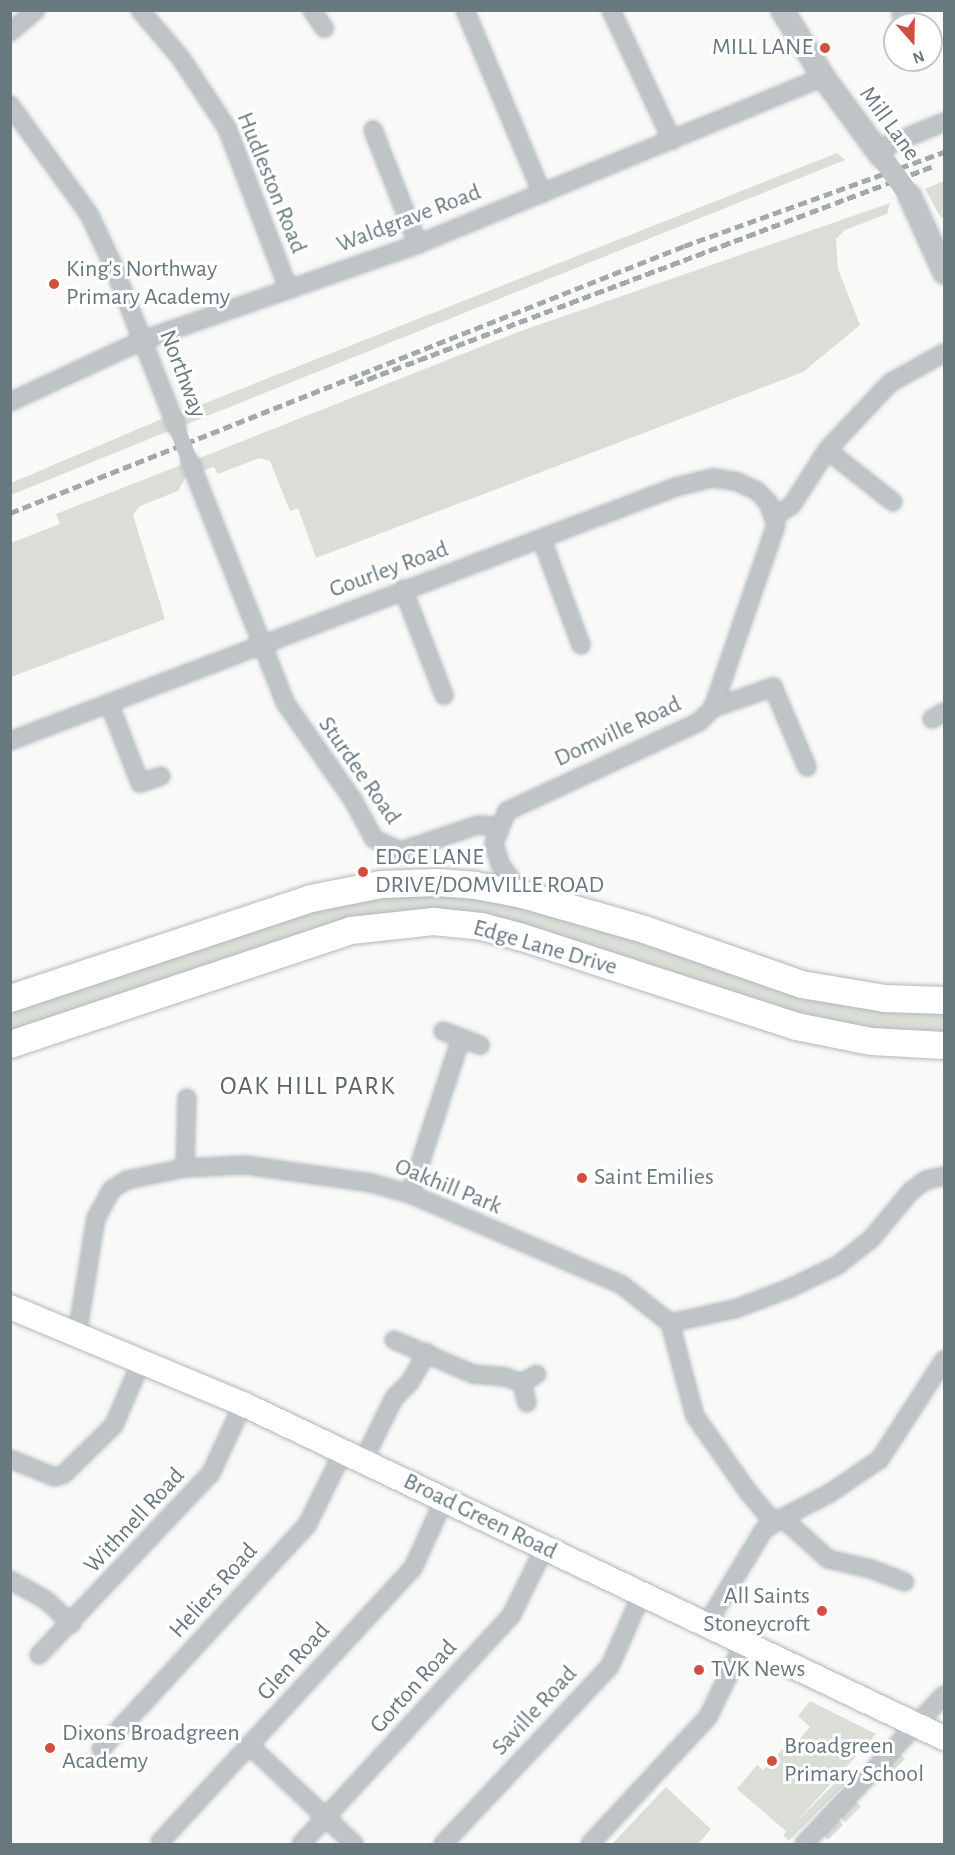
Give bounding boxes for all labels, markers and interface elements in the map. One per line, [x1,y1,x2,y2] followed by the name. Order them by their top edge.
[883,12,943,72] north arrow
[712,34,813,62] place label: MILL LANE
[818,41,832,55] marker: MILL LANE
[911,48,926,66] text: N
[852,81,926,167] street label: Mill Lane
[230,108,312,258] street label: Hudleston Road
[333,178,485,260] street label: Waldgrave Road
[66,256,230,312] place label: King's Northway Primary Academy
[47,277,61,291] marker: King's Northway Primary Academy
[152,326,212,422] street label: Northway
[326,535,452,605] street label: Gourley Road
[550,690,686,774] street label: Domville Road
[311,712,407,830] street label: Sturdee Road
[375,844,604,900] place label: EDGE LANE DRIVE/DOMVILLE ROAD
[356,865,370,879] marker: EDGE LANE DRIVE/DOMVILLE ROAD
[470,914,620,982] street label: Edge Lane Drive
[220,1071,396,1103] district label: OAK HILL PARK
[390,1153,506,1221] street label: Oakhill Park
[594,1164,714,1192] place label: Saint Emilies
[575,1171,589,1185] marker: Saint Emilies
[79,1462,191,1580] street label: Withnell Road
[398,1467,562,1567] street label: Broad Green Road
[164,1537,264,1645] street label: Heliers Road
[703,1583,810,1639] place label: All Saints Stoneycroft
[815,1604,829,1618] marker: All Saints Stoneycroft
[251,1617,337,1707] street label: Glen Road
[364,1634,464,1740] street label: Gorton Road
[711,1656,805,1684] place label: TVK News
[486,1660,584,1762] street label: Saville Road
[692,1663,706,1677] marker: TVK News
[62,1720,240,1776] place label: Dixons Broadgreen Academy
[784,1733,924,1789] place label: Broadgreen Primary School
[43,1741,57,1755] marker: Dixons Broadgreen Academy
[765,1754,779,1768] marker: Broadgreen Primary School

